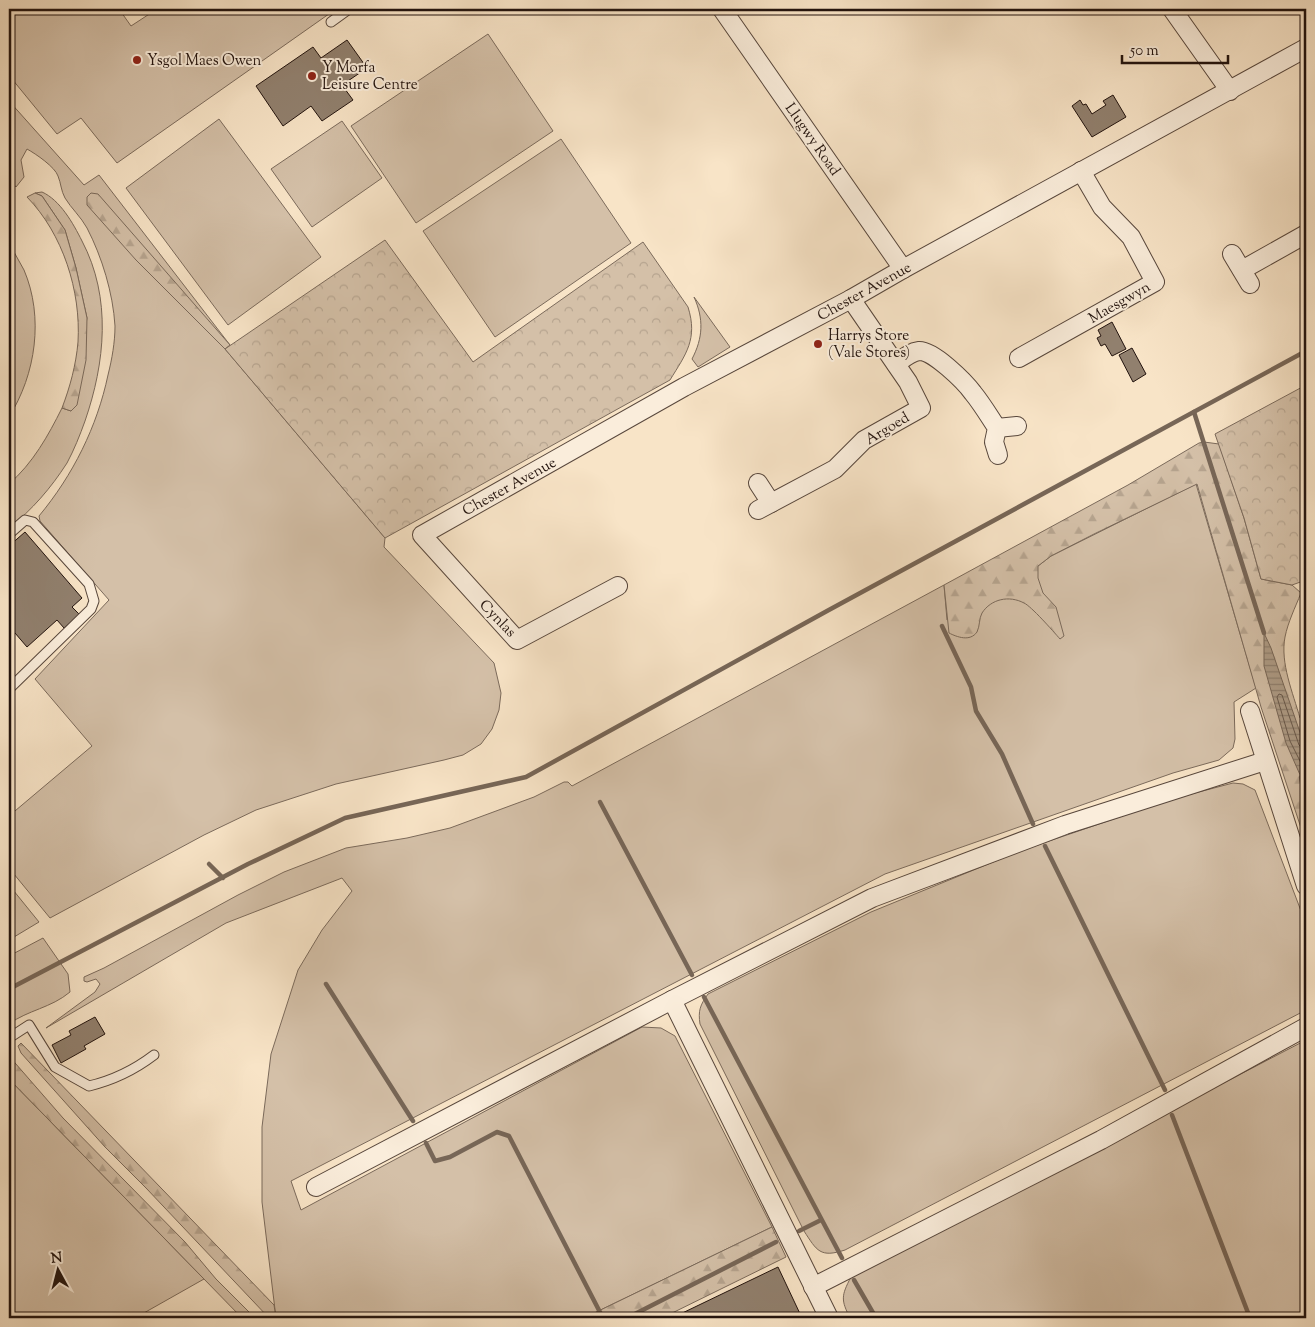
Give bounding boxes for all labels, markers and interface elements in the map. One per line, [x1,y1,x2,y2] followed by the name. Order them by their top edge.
[1122,32,1229,64] scale bar
[1129,41,1159,62] text: 50 m
[147,51,261,72] place label: Ysgol Maes Owen
[131,54,143,66] marker: Ysgol Maes Owen
[322,58,418,96] place label: Y Morfa Leisure Centre
[306,70,318,82] marker: Y Morfa Leisure Centre
[779,99,845,181] street label: Llugwy Road
[814,258,916,327] street label: Chester Avenue
[1085,277,1155,329] street label: Maesgwyn
[828,326,910,364] place label: Harrys Store (Vale Stores)
[812,338,824,350] marker: Harrys Store (Vale Stores)
[862,408,914,451] street label: Argoed
[459,453,561,522] street label: Chester Avenue
[474,595,520,643] street label: Cynlas
[32,1244,82,1294] north arrow
[50,1248,63,1270] text: N

